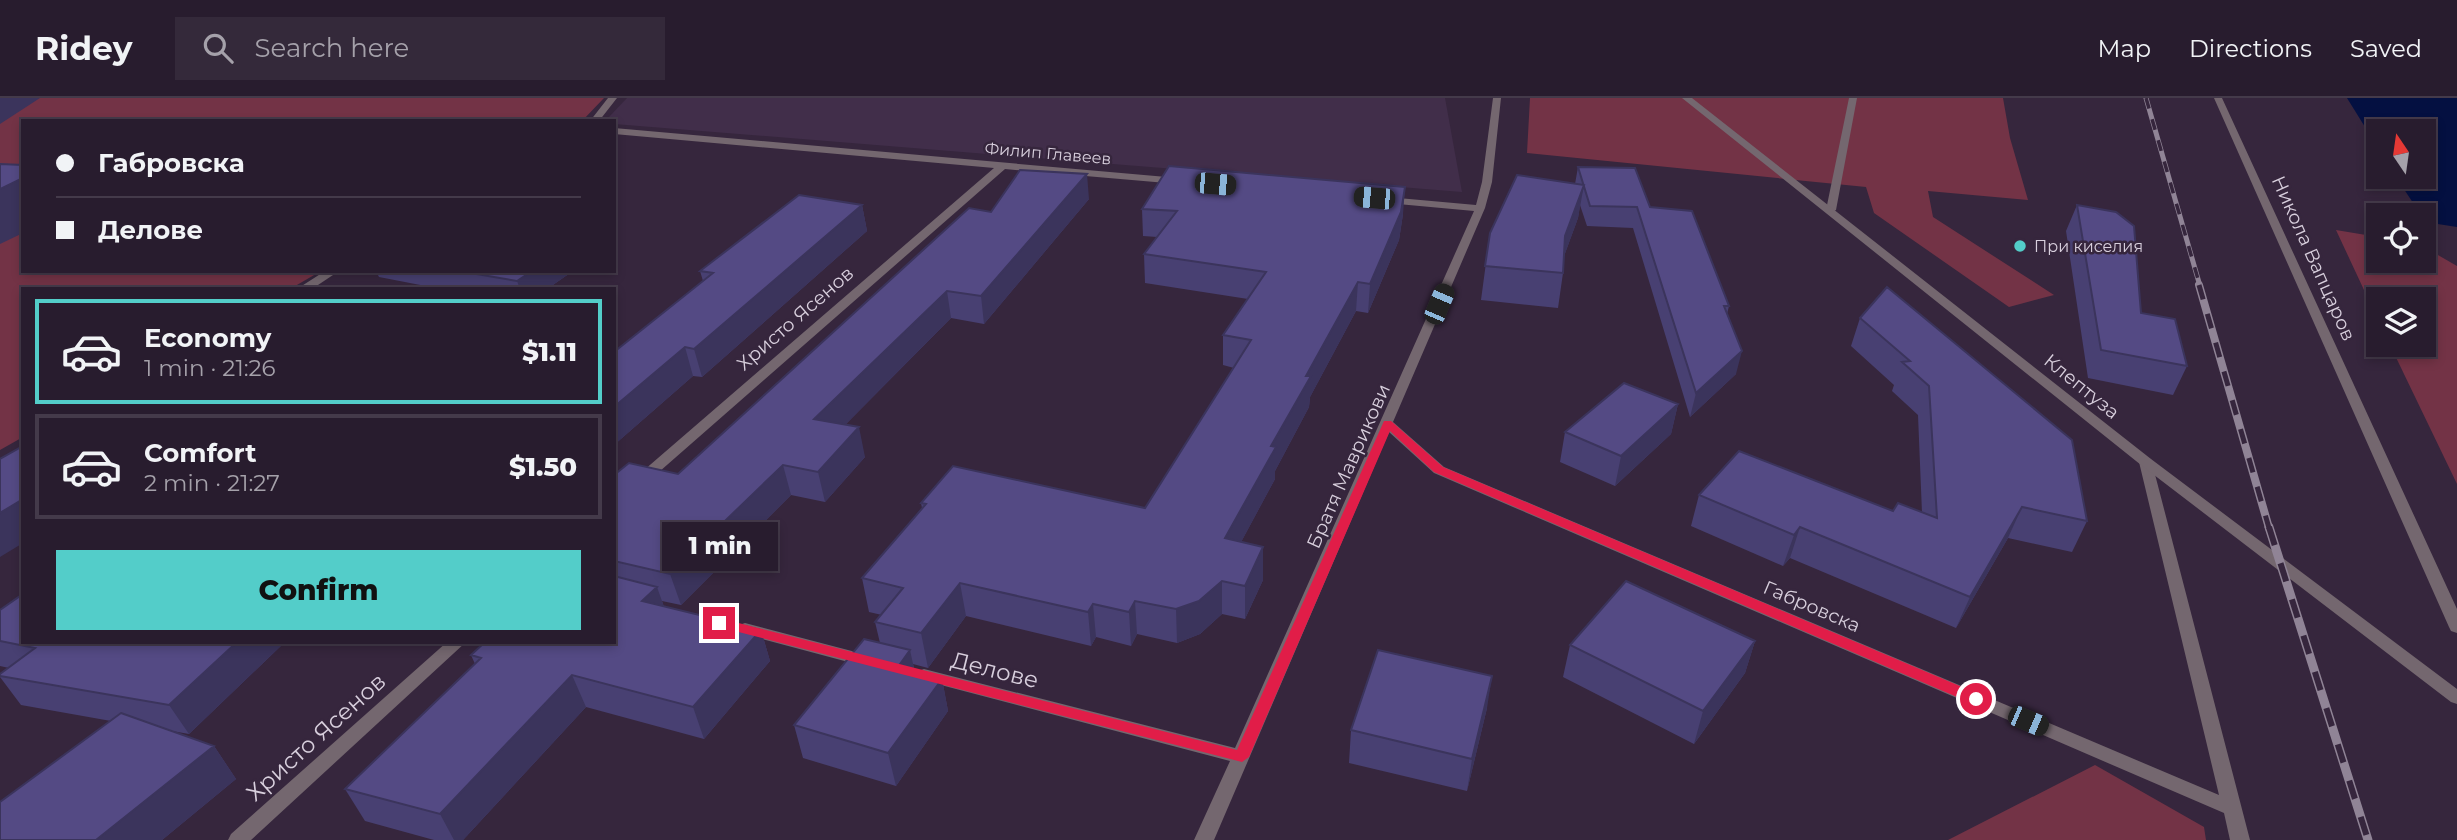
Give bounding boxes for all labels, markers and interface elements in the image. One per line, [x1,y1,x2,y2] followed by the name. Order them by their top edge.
[175,17,665,80] search box
[35,28,133,68] text: Ridey
[199,29,237,67] icon: search
[255,32,409,64] text: Search here
[2098,34,2151,63] text: Map
[2189,34,2312,63] text: Directions
[2350,34,2422,63] text: Saved
[2366,119,2436,189] north arrow
[2366,119,2436,357] map controls
[984,138,1112,169] street label: Филип Главеев
[98,147,245,179] text: Габровска
[1194,172,1237,196] car
[2267,172,2360,344] street label: Никола Вапцаров
[1353,186,1396,210] car
[2366,203,2436,273] button: locate
[98,214,203,246] text: Делове
[2034,237,2143,256] place label: При киселия
[2012,238,2028,254] marker: При киселия
[732,261,858,375] street label: Христо Ясенов
[1422,281,1457,327] car
[2366,287,2436,357] button: layers
[60,320,123,383] icon: car
[144,322,271,354] text: Economy
[522,336,577,368] text: $1.11
[2039,349,2124,424] street label: Клептуза
[144,354,276,382] text: 1 min · 21:26
[1302,380,1395,552] street label: Братя Маврикови
[60,435,123,498] icon: car
[144,437,256,469] text: Comfort
[509,451,577,483] text: $1.50
[144,469,280,497] text: 2 min · 21:27
[661,522,777,570] callout: 1 min
[688,532,752,560] text: 1 min
[56,550,581,630] button: Confirm
[1760,576,1864,637] street label: Габровска
[703,607,735,639] route end
[948,646,1042,694] street label: Делове
[241,667,391,807] street label: Христо Ясенов
[1960,683,1992,715] route start
[2005,703,2052,739] car

